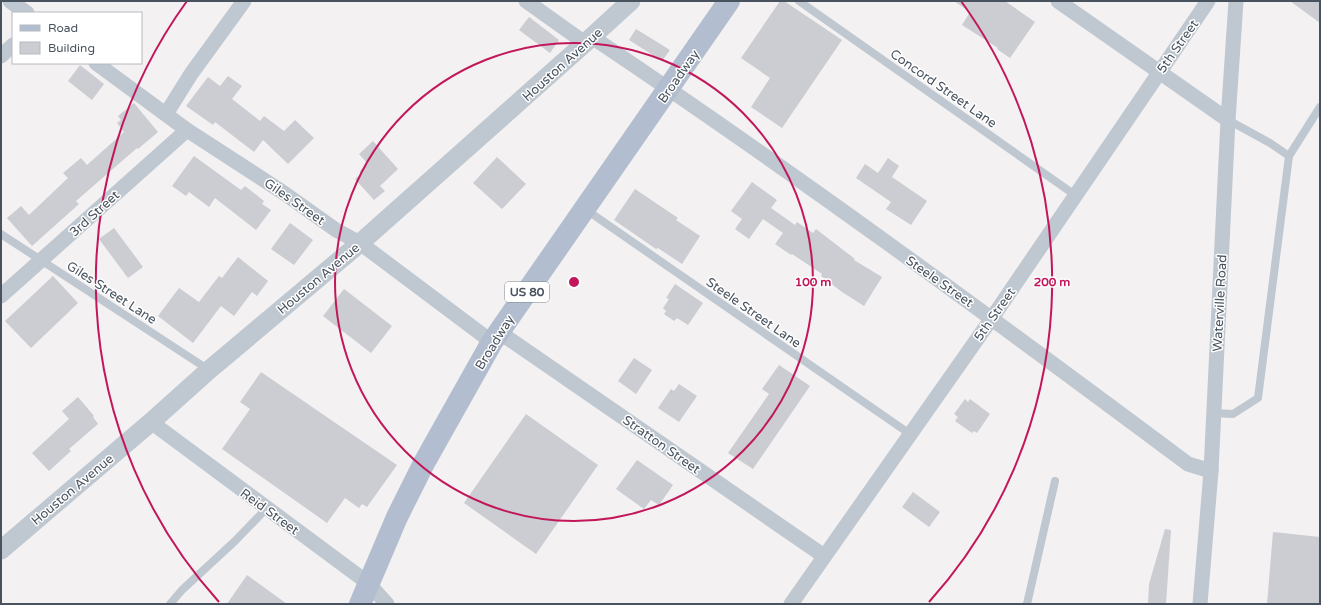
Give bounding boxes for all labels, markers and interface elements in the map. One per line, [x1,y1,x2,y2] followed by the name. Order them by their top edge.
[12,12,142,64] legend
[1154,17,1202,76] street label: 5th Street
[48,21,78,35] text: Road
[519,25,606,105] street label: Houston Avenue
[48,41,95,55] text: Building
[887,46,1000,132] street label: Concord Street Lane
[655,47,703,106] street label: Broadway
[261,175,328,229] street label: Giles Street
[66,187,123,240] street label: 3rd Street
[274,240,363,318] street label: Houston Avenue
[903,253,976,311] street label: Steele Street
[1209,254,1231,352] street label: Waterville Road
[64,258,159,328] street label: Giles Street Lane
[703,274,804,351] street label: Steele Street Lane
[567,275,581,289] centre of rings
[795,275,831,289] text: 100 m
[1034,275,1070,289] text: 200 m
[505,282,549,302] road number: US 80
[971,285,1019,344] street label: 5th Street
[472,312,518,373] street label: Broadway
[620,412,703,477] street label: Stratton Street
[28,451,117,529] street label: Houston Avenue
[237,485,302,538] street label: Reid Street

